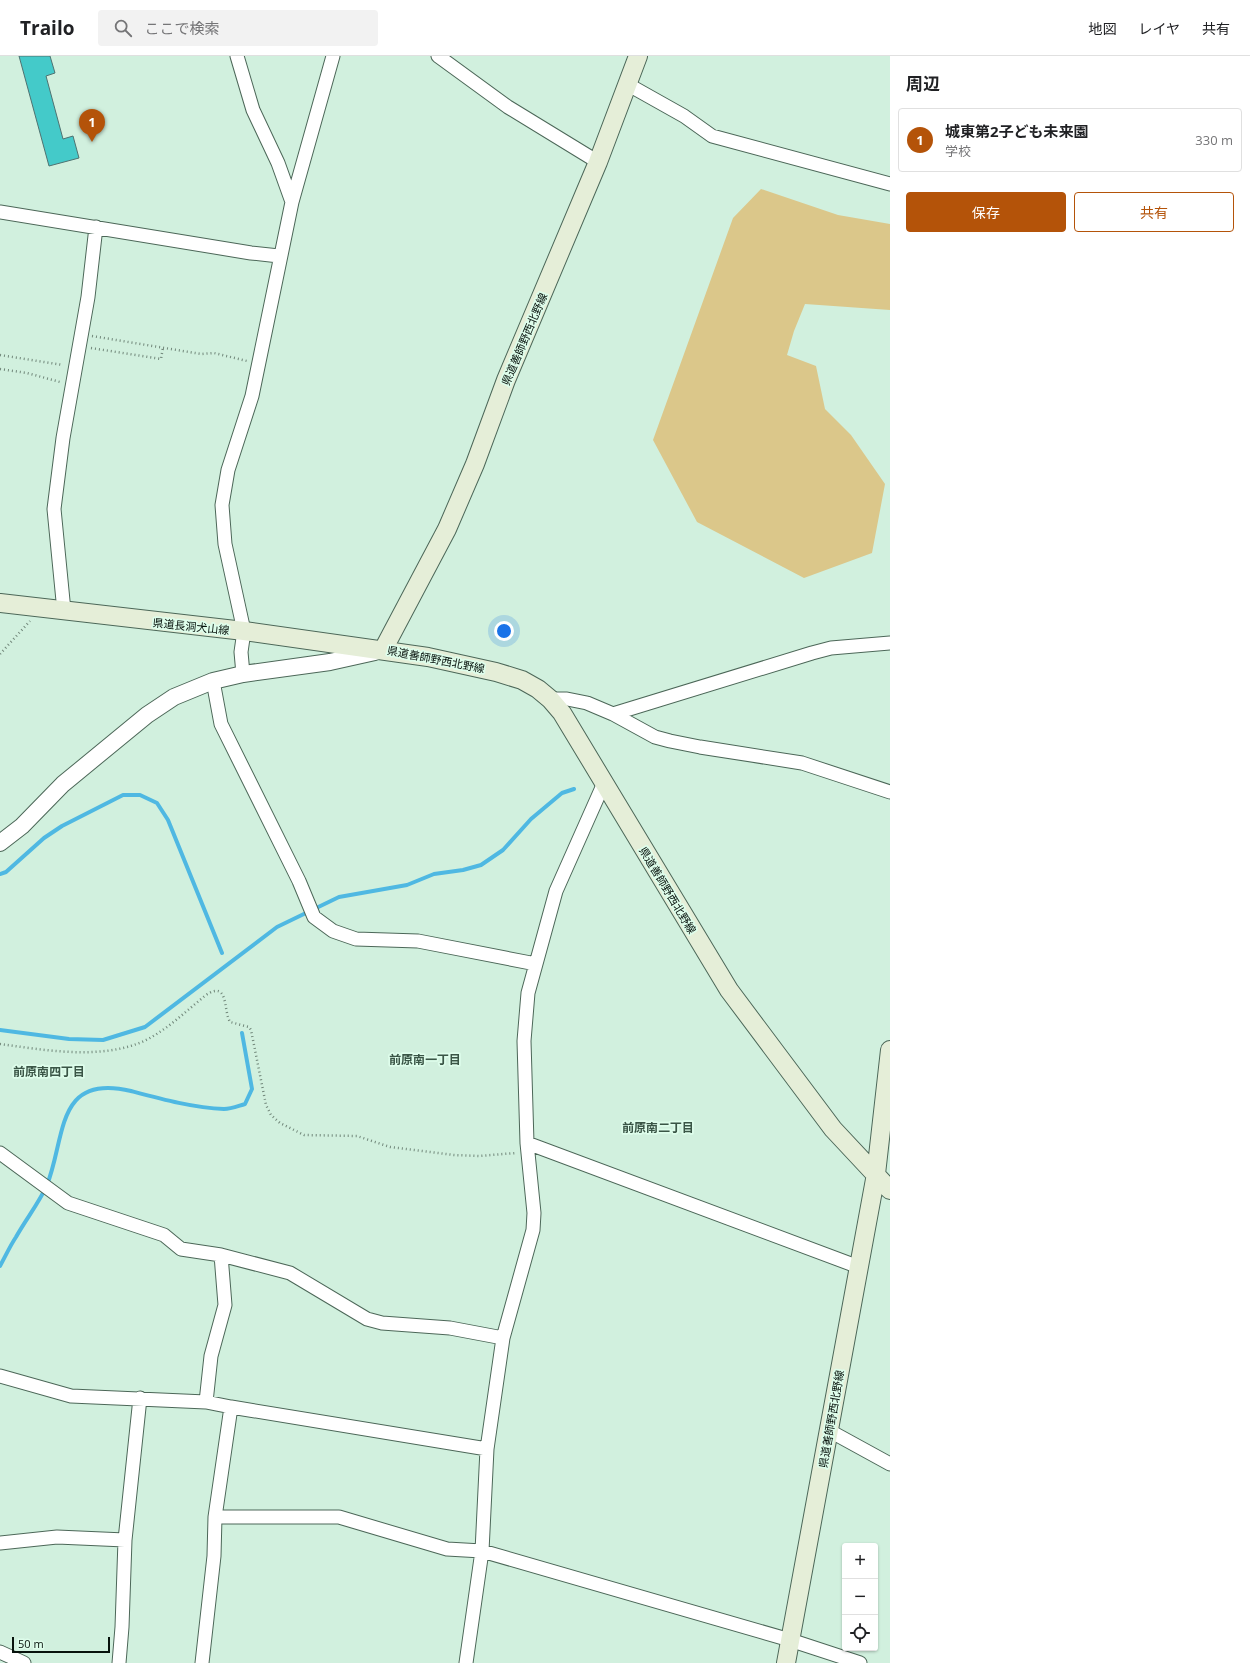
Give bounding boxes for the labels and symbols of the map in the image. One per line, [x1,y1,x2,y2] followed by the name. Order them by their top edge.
[79,109,105,142] pin: 1
[498,291,550,387] street label: 県道善師野西北野線
[152,615,230,637] street label: 県道長洞犬山線
[494,621,514,641] your location
[386,642,486,676] street label: 県道善師野西北野線
[636,844,700,936] street label: 県道善師野西北野線
[389,1051,461,1068] district label: 前原南一丁目
[13,1063,85,1080] district label: 前原南四丁目
[622,1119,694,1136] district label: 前原南二丁目
[815,1369,847,1469] street label: 県道善師野西北野線
[12,1635,110,1654] scale bar

